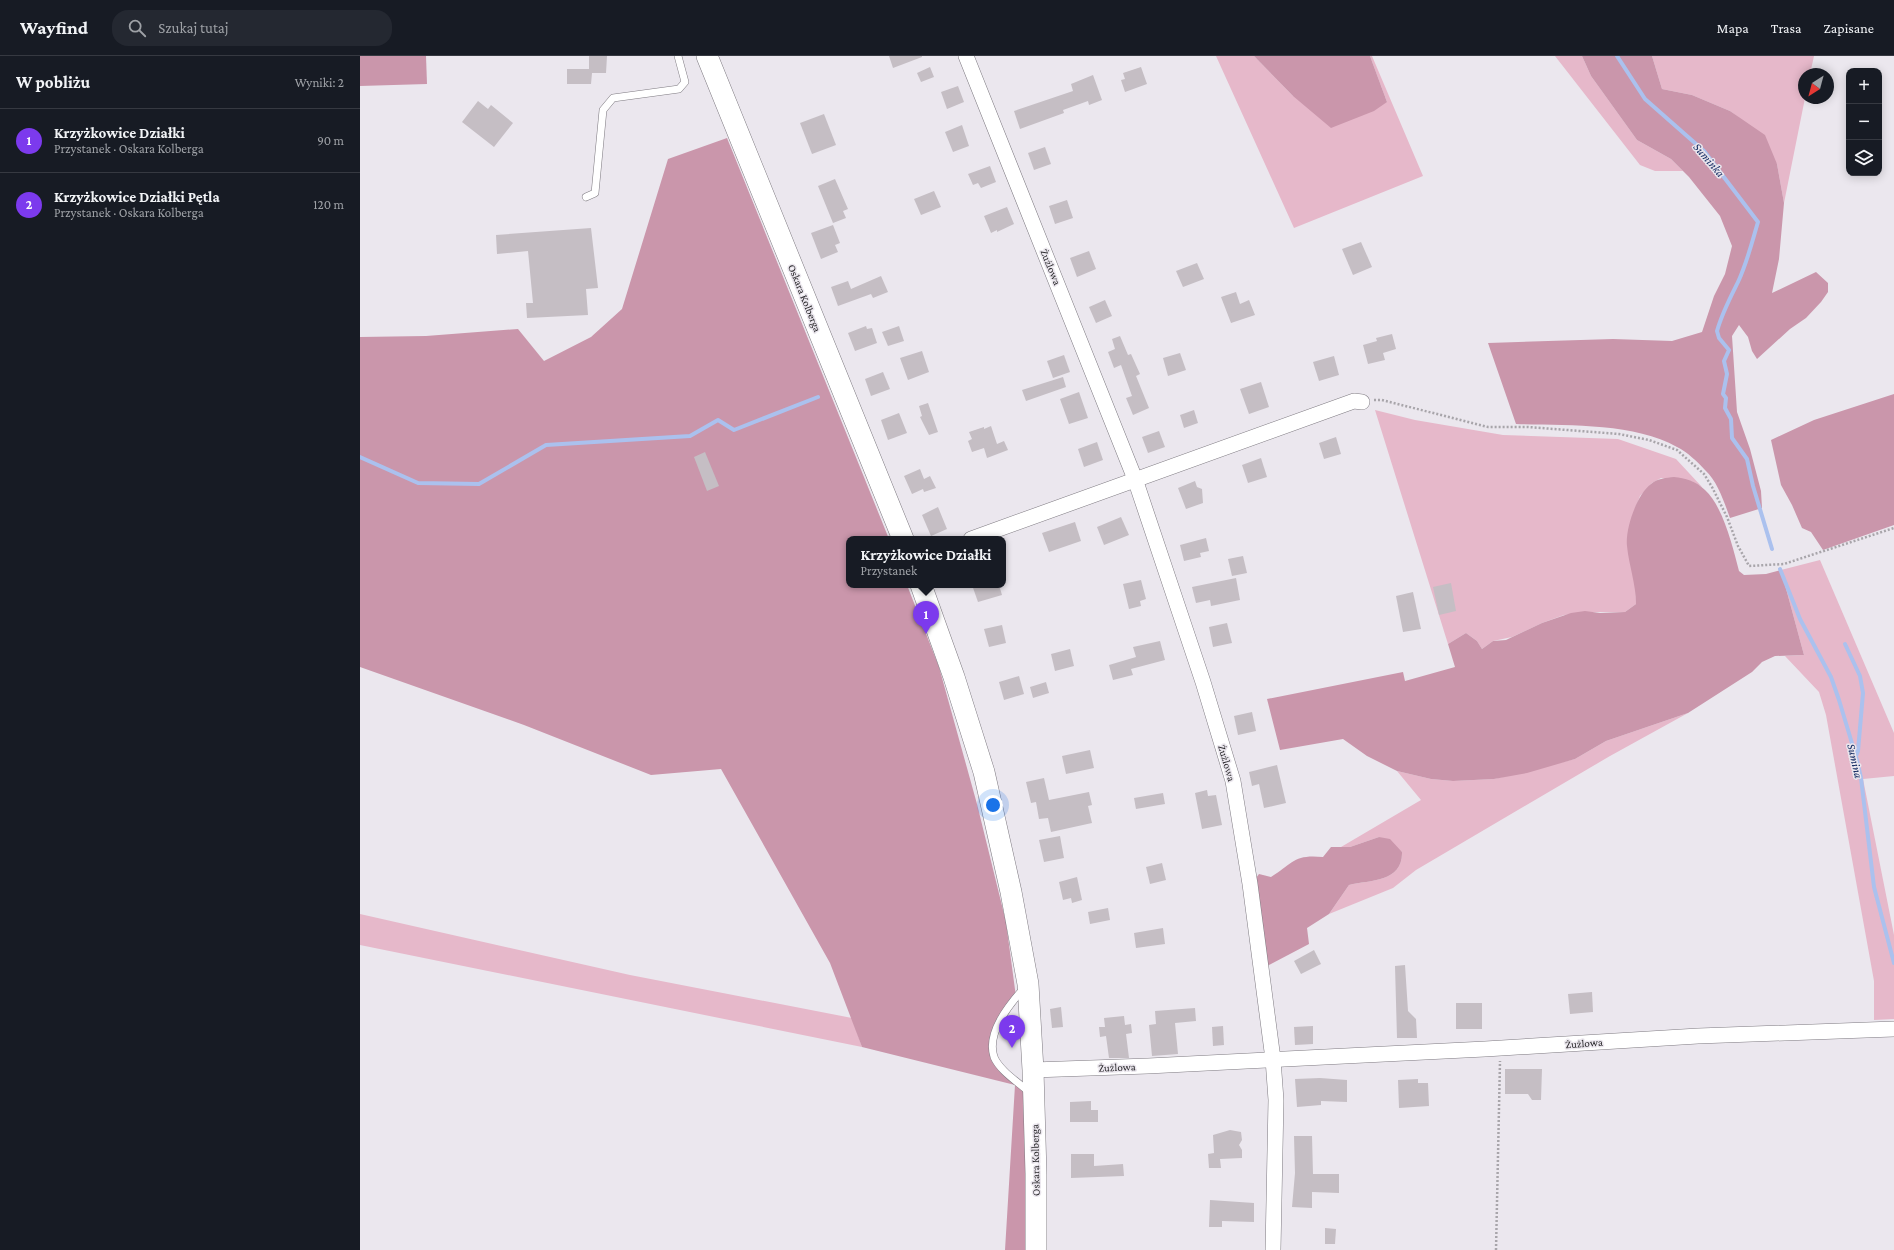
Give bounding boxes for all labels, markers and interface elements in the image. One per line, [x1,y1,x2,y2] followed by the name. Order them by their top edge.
[112,10,392,46] search box
[20,17,88,38] text: Wayfind
[126,17,148,39] icon: search
[158,20,228,36] text: Szukaj tutaj
[1717,20,1749,36] text: Mapa
[1771,20,1802,36] text: Trasa
[1824,20,1874,36] text: Zapisane
[1798,68,1834,104] north arrow
[1846,68,1882,176] map controls
[1846,68,1882,104] button: +
[16,73,90,92] text: W pobliżu
[295,75,344,90] text: Wyniki: 2
[1846,104,1882,140] button: −
[54,125,185,141] text: Krzyżkowice Działki
[27,133,31,148] text: 1
[317,133,344,148] text: 90 m
[1690,140,1728,180] water label: Suminka
[1846,140,1882,176] button: layers
[54,141,204,156] text: Przystanek · Oskara Kolberga
[54,189,220,205] text: Krzyżkowice Działki Pętla
[26,197,32,212] text: 2
[313,197,344,212] text: 120 m
[54,205,204,220] text: Przystanek · Oskara Kolberga
[1038,247,1064,287] street label: Żużlowa
[785,262,824,334] street label: Oskara Kolberga
[846,536,1006,588] popup
[861,547,991,563] text: Krzyżkowice Działki
[861,563,917,578] text: Przystanek
[913,601,939,634] pin: 1
[1844,742,1866,780] water label: Sumina
[1216,743,1238,783] street label: Żużlowa
[983,795,1003,815] your location
[999,1015,1025,1048] pin: 2
[1565,1036,1603,1050] street label: Żużlowa
[1098,1060,1136,1074] street label: Żużlowa
[1028,1124,1043,1196] street label: Oskara Kolberga

